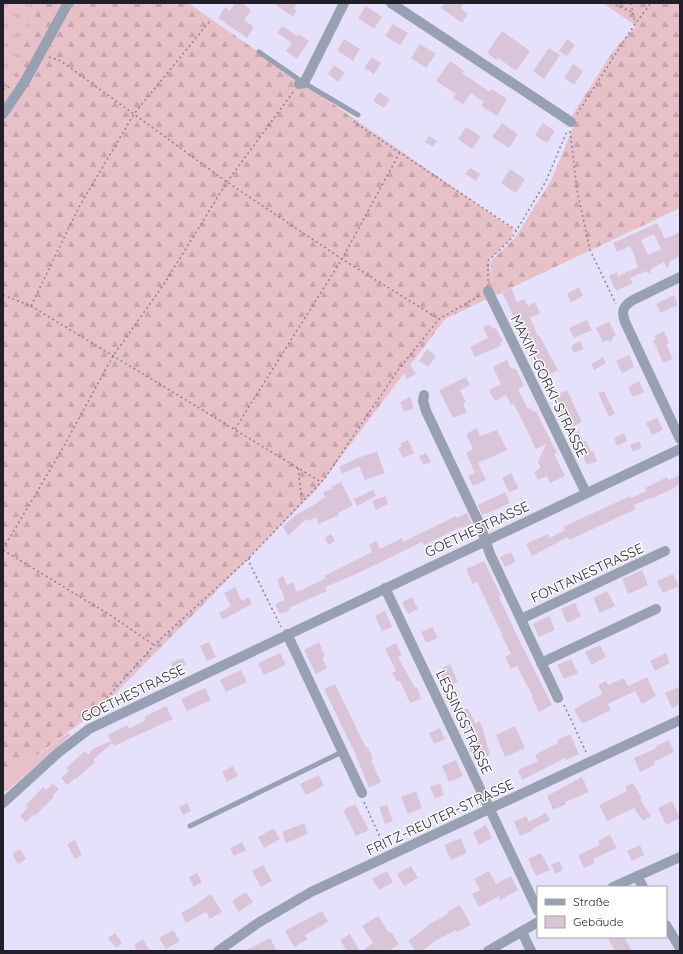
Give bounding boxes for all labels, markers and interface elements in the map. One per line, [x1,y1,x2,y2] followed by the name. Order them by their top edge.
[507,312,591,460] street label: MAXIM-GORKI-STRASSE
[422,497,532,561] street label: GOETHESTRASSE
[528,539,646,607] street label: FONTANESTRASSE
[78,660,188,726] street label: GOETHESTRASSE
[432,667,496,777] street label: LESSINGSTRASSE
[363,775,517,859] street label: FRITZ-REUTER-STRASSE
[537,886,667,938] legend
[573,894,610,909] text: Straße
[573,914,624,929] text: Gebäude

